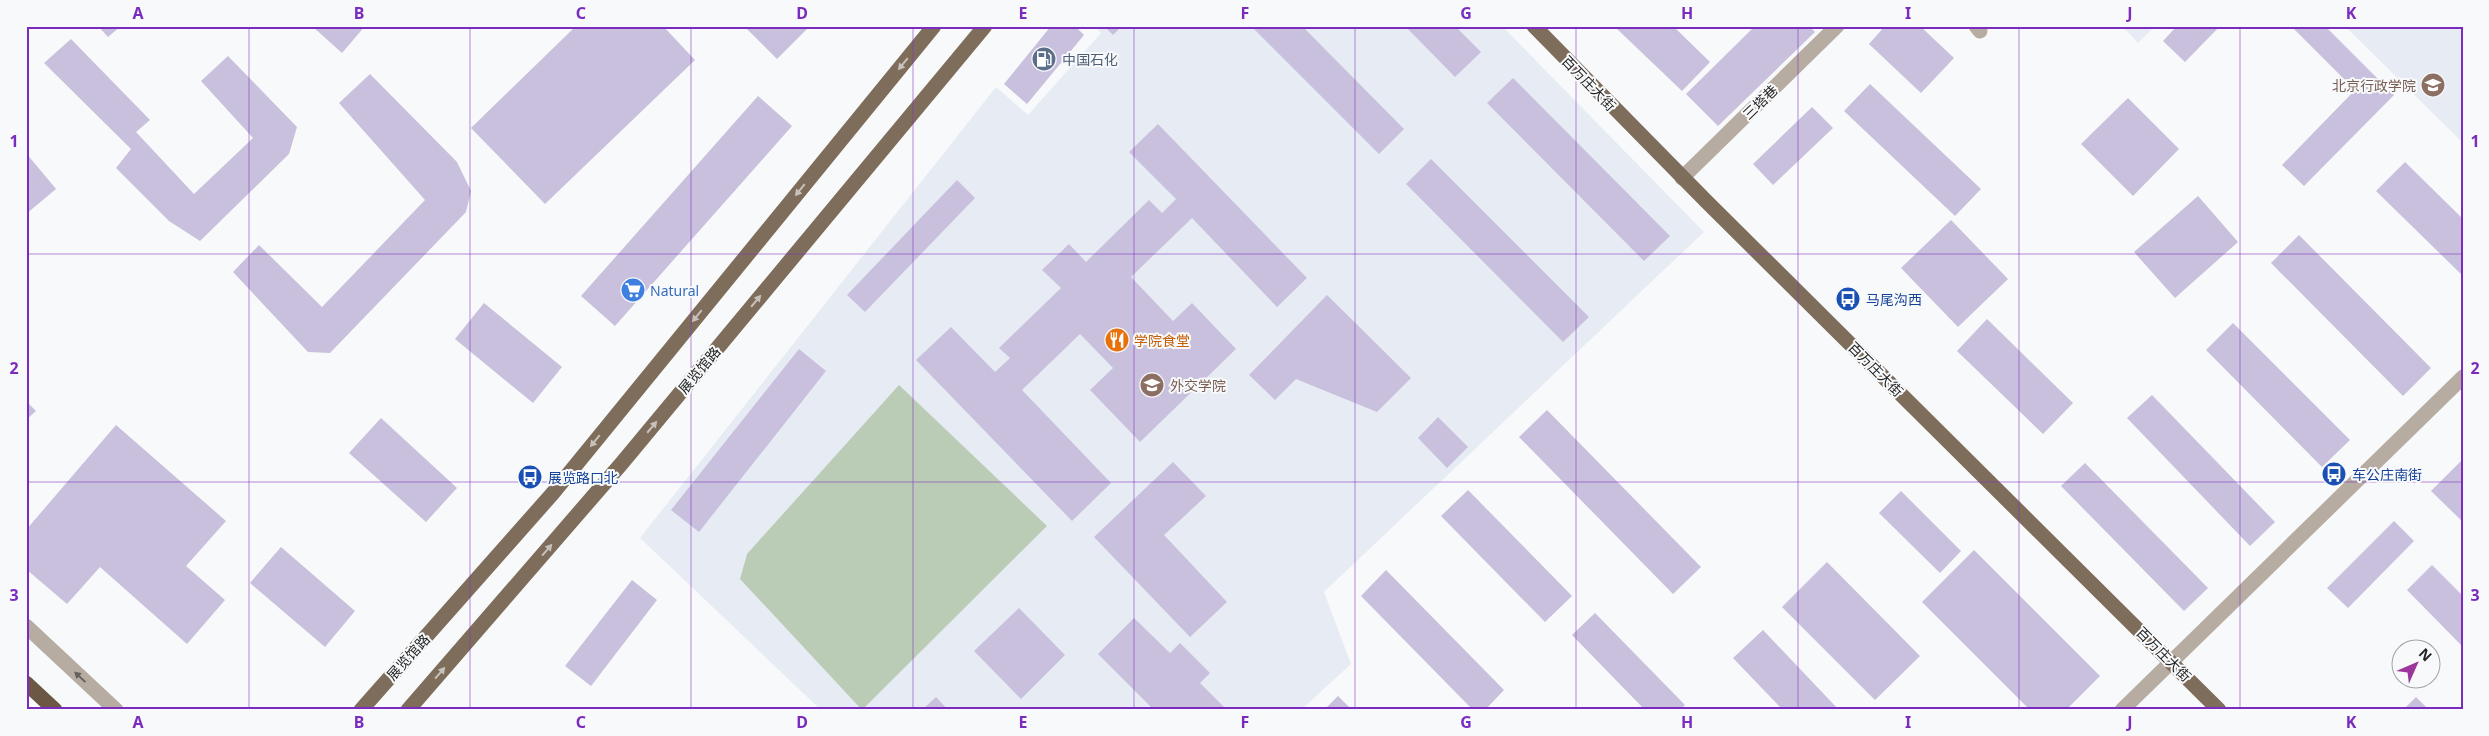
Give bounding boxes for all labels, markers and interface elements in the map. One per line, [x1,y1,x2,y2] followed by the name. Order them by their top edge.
[132,2,144,24] text: A
[354,2,364,24] text: B
[576,2,586,24] text: C
[796,2,808,24] text: D
[1019,2,1028,24] text: E
[1241,2,1249,24] text: F
[1460,2,1472,24] text: G
[1681,2,1693,24] text: H
[1905,2,1911,24] text: I
[2125,2,2133,24] text: J
[2346,2,2357,24] text: K
[1031,46,1057,72] fuel station icon: 中国石化
[1062,50,1118,69] place label: 中国石化
[1558,51,1620,115] street label: 百万庄大街
[898,58,909,70] one-way arrow
[2420,72,2446,98] school or university icon: 北京行政学院
[2332,76,2416,95] place label: 北京行政学院
[1738,81,1782,123] street label: 三塔巷
[9,130,19,152] text: 1
[2470,130,2480,152] text: 1
[795,183,806,196] one-way arrow
[620,277,646,303] supermarket icon: Natural
[650,281,699,300] place label: Natural
[1835,286,1861,312] bus stop icon: 马尾沟西
[1866,290,1922,309] place label: 马尾沟西
[750,296,762,308] one-way arrow
[692,309,703,322] one-way arrow
[1104,327,1130,353] restaurant icon: 学院食堂
[1134,331,1190,350] place label: 学院食堂
[1845,338,1907,400] street label: 百万庄大街
[674,342,724,398] street label: 展览馆路
[9,357,19,379] text: 2
[2470,357,2480,379] text: 2
[1139,372,1165,398] school or university icon: 外交学院
[1170,376,1226,395] place label: 外交学院
[647,420,658,433] one-way arrow
[589,435,600,448] one-way arrow
[2321,461,2347,487] bus stop icon: 车公庄南街
[517,464,543,490] bus stop icon: 展览路口北
[2352,465,2422,484] place label: 车公庄南街
[548,468,618,487] place label: 展览路口北
[541,544,552,557] one-way arrow
[9,584,19,606] text: 3
[2470,584,2480,606] text: 3
[2133,623,2195,685] street label: 百万庄大街
[382,630,434,684] street label: 展览馆路
[2392,638,2442,688] north arrow
[2415,644,2436,665] text: N
[435,667,446,680] one-way arrow
[75,671,87,683] one-way arrow
[132,711,144,733] text: A
[354,711,364,733] text: B
[576,711,586,733] text: C
[796,711,808,733] text: D
[1019,711,1028,733] text: E
[1241,711,1249,733] text: F
[1460,711,1472,733] text: G
[1681,711,1693,733] text: H
[1905,711,1911,733] text: I
[2125,711,2133,733] text: J
[2346,711,2357,733] text: K

